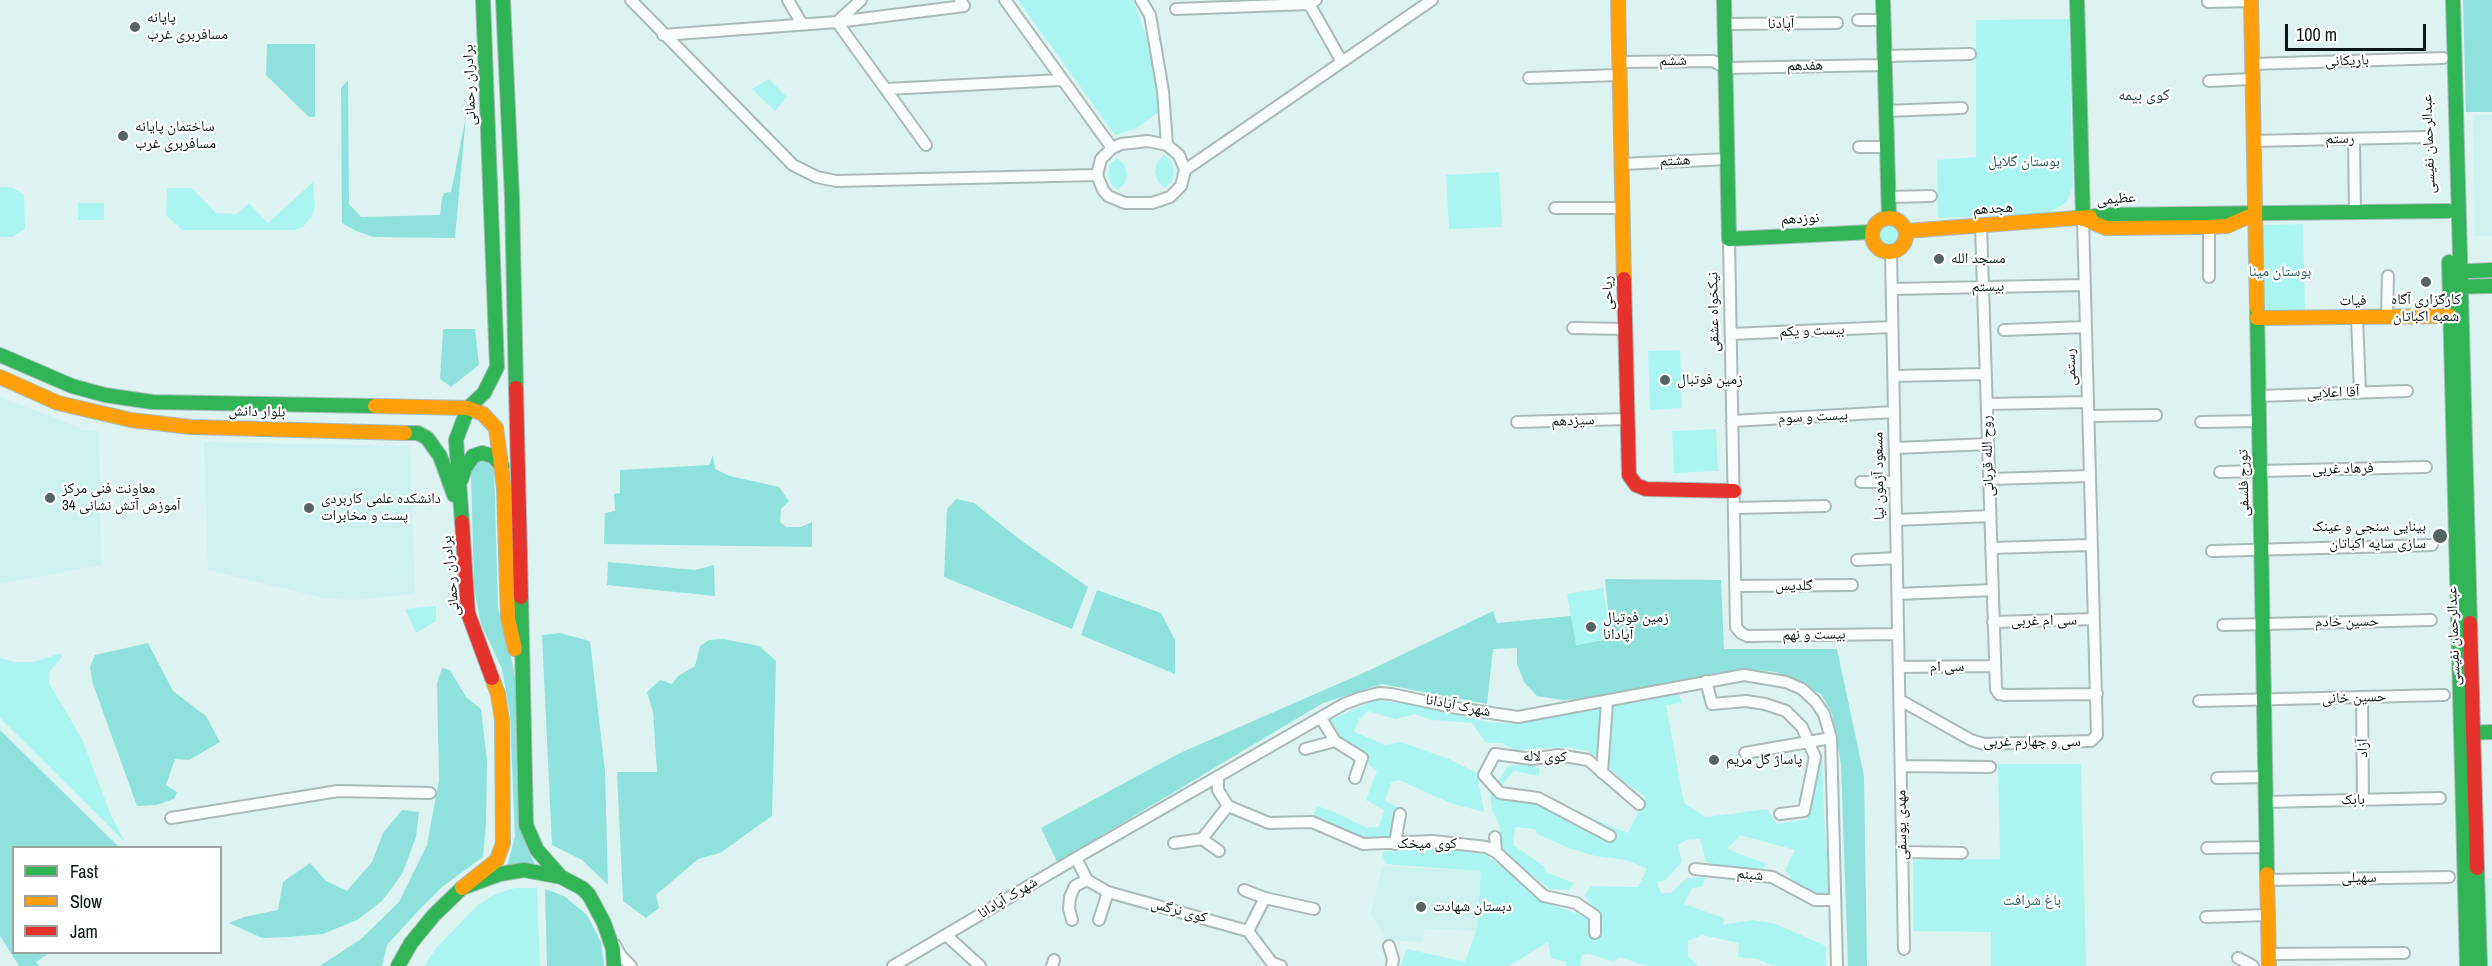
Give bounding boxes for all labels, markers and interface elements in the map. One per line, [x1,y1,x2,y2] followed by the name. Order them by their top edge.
[147,9,228,44] place label: پایانه مسافربری غرب
[2288,12,2429,50] scale bar
[1768,15,1794,33] street label: آپادنا
[128,20,142,34] marker: پایانه مسافربری غرب
[2296,22,2337,47] text: 100 m
[460,44,480,126] street label: برادران رحمانی
[2325,51,2369,71] street label: باریکانی
[1659,52,1687,70] street label: ششم
[1787,57,1823,75] street label: هفدهم
[2118,86,2170,106] district label: کوی بیمه
[2418,94,2440,194] street label: عبدالرحمان نفیسی
[135,118,216,153] place label: ساختمان پایانه مسافربری غرب
[116,129,130,143] marker: ساختمان پایانه مسافربری غرب
[2325,130,2355,148] street label: رستم
[1659,151,1691,171] street label: هشتم
[1988,153,2060,171] park label: بوستان گلایل
[2096,189,2136,209] street label: عظیمی
[1972,199,2014,219] street label: هجدهم
[1780,209,1820,229] street label: نوزدهم
[1951,250,2006,268] place label: مسجد الله
[1932,252,1946,266] marker: مسجد الله
[2249,263,2311,281] park label: بوستان مینا
[1704,272,1724,352] street label: نیکخواه عشقی
[2419,275,2433,289] marker: کارگزاری آگاه شعبه اکباتان
[1599,276,1617,310] street label: ریاحی
[1971,278,2005,296] street label: بیستم
[2391,291,2461,326] place label: کارگزاری آگاه شعبه اکباتان
[2339,292,2367,310] street label: فیات
[1779,321,1845,341] street label: بیست و یکم
[2061,348,2081,386] street label: رستمی
[1677,371,1743,389] place label: زمین فوتبال
[1658,373,1672,387] marker: زمین فوتبال
[2306,383,2360,403] street label: آقا اعلایی
[228,403,286,421] street label: بلوار دانش
[1778,406,1848,428] street label: بیست و سوم
[1551,411,1595,431] street label: سیزدهم
[1978,415,1998,497] street label: روح الله قربانی
[1869,432,1889,520] street label: مسعود آزمون نیا
[2234,449,2254,517] street label: تورج فلسفی
[2312,459,2374,479] street label: فرهاد غربی
[62,480,181,515] place label: معاونت فنی مرکز آموزش آتش نشانی 34
[321,490,441,525] place label: دانشکده علمی کاربردی پست و مخابرات
[43,491,57,505] marker: معاونت فنی مرکز آموزش آتش نشانی 34
[302,501,316,515] marker: دانشکده علمی کاربردی پست و مخابرات
[2312,518,2426,553] place label: بینایی سنجی و عینک سازی سایه اکباتان
[2431,527,2449,545] marker: بینایی سنجی و عینک سازی سایه اکباتان
[438,535,464,617] street label: برادران رحمانی
[1775,577,1813,595] street label: گلدیس
[2443,586,2465,686] street label: عبدالرحمان نفیسی
[1603,609,1669,644] place label: زمین فوتبال آپادانا
[2011,611,2077,631] street label: سی ام غربی
[2315,612,2379,632] street label: حسین خادم
[1584,620,1598,634] marker: زمین فوتبال آپادانا
[1782,625,1846,645] street label: بیست و نهم
[1930,658,1964,676] street label: سی ام
[2321,688,2387,708] street label: حسین خانی
[1424,691,1492,721] street label: شهرک آپادانا
[1983,733,2081,751] street label: سی و چهارم غربی
[2354,738,2372,758] street label: آزاد
[1523,748,1567,766] street label: کوی لاله
[1726,751,1802,769] place label: پاساژ گل مریم
[1707,753,1721,767] marker: پاساژ گل مریم
[1892,790,1912,860] street label: مهدی یوسفی
[2341,791,2365,809] street label: بابک
[1397,835,1457,853] street label: کوی میخک
[12,846,222,954] legend
[70,859,98,884] text: Fast
[1736,865,1764,885] street label: شبنم
[2341,869,2377,887] street label: سهیلی
[975,873,1041,923] street label: شهرک آپادانا
[70,889,102,914] text: Slow
[2003,892,2061,910] park label: باغ شرافت
[1149,895,1209,927] street label: کوی نرگس
[1433,898,1512,916] place label: دبستان شهادت
[1414,900,1428,914] marker: دبستان شهادت
[70,919,98,944] text: Jam

